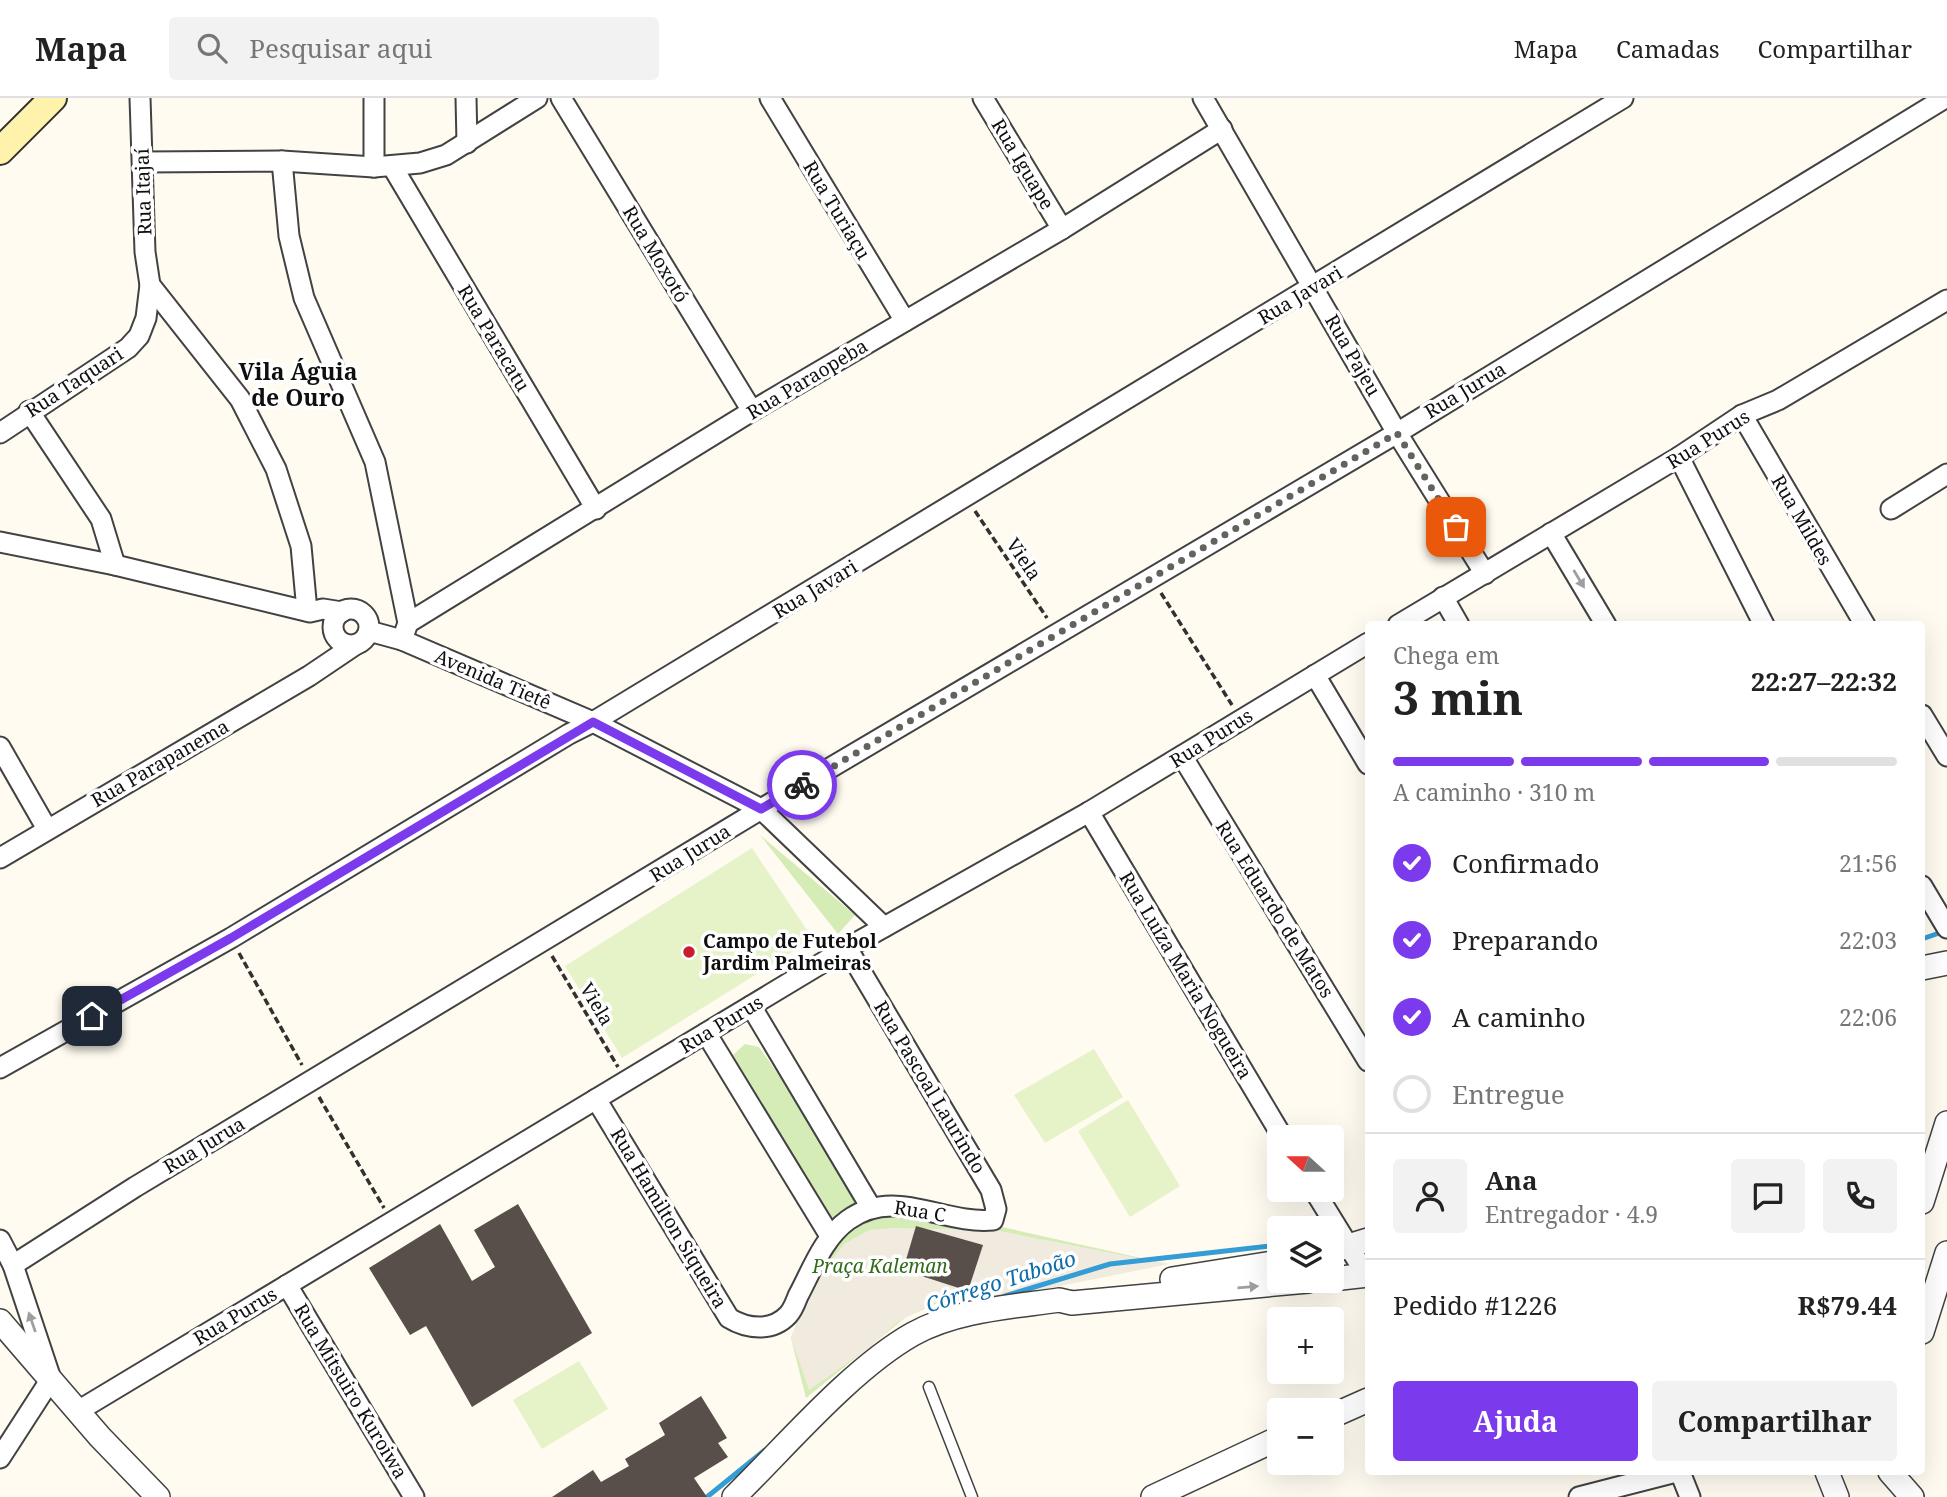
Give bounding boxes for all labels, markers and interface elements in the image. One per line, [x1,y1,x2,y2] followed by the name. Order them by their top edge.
[169,17,659,80] search box
[35,26,127,71] text: Mapa
[193,29,231,67] icon: search
[249,30,432,66] text: Pesquisar aqui
[1514,32,1578,65] text: Mapa
[1616,32,1720,65] text: Camadas
[1758,32,1912,65] text: Compartilhar
[986,114,1060,214] street label: Rua Iguape
[128,148,158,236] street label: Rua Itajaí
[797,156,877,264] street label: Rua Turiaçu
[617,201,695,307] street label: Rua Moxotó
[1253,260,1347,330] street label: Rua Javari
[452,280,536,396] street label: Rua Paracatu
[1319,309,1387,401] street label: Rua Pajeu
[742,333,872,425] street label: Rua Paraopeba
[20,341,128,423] street label: Rua Taquari
[238,355,358,413] district label: Vila Águia de Ouro
[1419,355,1511,425] street label: Rua Jurua
[1662,403,1754,475] street label: Rua Purus
[1766,470,1838,570] street label: Rua Mildes
[1426,497,1486,557] pin
[1437,508,1475,546] icon: bag
[1000,533,1048,585] street label: Viela
[768,554,862,624] street label: Rua Javari
[1572,569,1585,588] one-way arrow
[1393,639,1499,671] text: Chega em
[431,643,555,715] street label: Avenida Tietê
[1751,663,1897,699] text: 22:27–22:32
[1393,666,1523,728] text: 3 min
[1165,702,1257,774] street label: Rua Purus
[86,713,234,813] street label: Rua Parapanema
[767,750,837,820] courier
[783,766,821,804] icon: bike
[1393,776,1595,808] text: A caminho · 310 m
[1210,815,1340,1003] street label: Rua Eduardo de Matos
[645,818,735,888] street label: Rua Jurua
[1393,844,1431,882] icon: check
[1452,845,1599,881] text: Confirmado
[1839,847,1897,879] text: 21:56
[1114,866,1258,1084] street label: Rua Luíza Maria Nogueira
[1393,921,1431,959] icon: check
[1452,922,1599,958] text: Preparando
[1839,924,1897,956] text: 22:03
[702,928,877,976] place label: Campo de Futebol Jardim Palmeiras
[681,944,697,960] marker: Campo de Futebol Jardim Palmeiras
[574,978,620,1030] street label: Viela
[62,986,122,1046] pin
[674,989,768,1059] street label: Rua Purus
[868,996,992,1178] street label: Rua Pascoal Laurindo
[73,997,111,1035] icon: home
[1393,998,1431,1036] icon: check
[1452,999,1586,1035] text: A caminho
[1839,1001,1897,1033] text: 22:06
[1452,1076,1565,1112] text: Entregue
[158,1110,250,1180] street label: Rua Jurua
[605,1123,733,1313] street label: Rua Hamilton Siqueira
[1267,1125,1344,1202] north arrow
[1267,1125,1344,1475] map controls
[1393,1159,1467,1233] button: person
[1731,1159,1805,1233] button: chat
[1823,1159,1897,1233] button: phone
[1485,1162,1538,1198] text: Ana
[892,1194,948,1228] street label: Rua C
[1485,1198,1658,1230] text: Entregador · 4.9
[1267,1216,1344,1293] button: layers
[922,1244,1079,1319] water label: Córrego Taboão
[811,1253,948,1279] park label: Praça Kaleman
[188,1281,282,1351] street label: Rua Purus
[1237,1281,1259,1292] one-way arrow
[1393,1287,1557,1323] text: Pedido #1226
[1797,1287,1897,1323] text: R$79.44
[288,1298,414,1484] street label: Rua Mitsuiro Kuroiwa
[1267,1307,1344,1384] button: +
[26,1312,37,1333] one-way arrow
[1393,1381,1638,1461] button: Ajuda
[1652,1381,1897,1461] button: Compartilhar
[1267,1398,1344,1475] button: −

